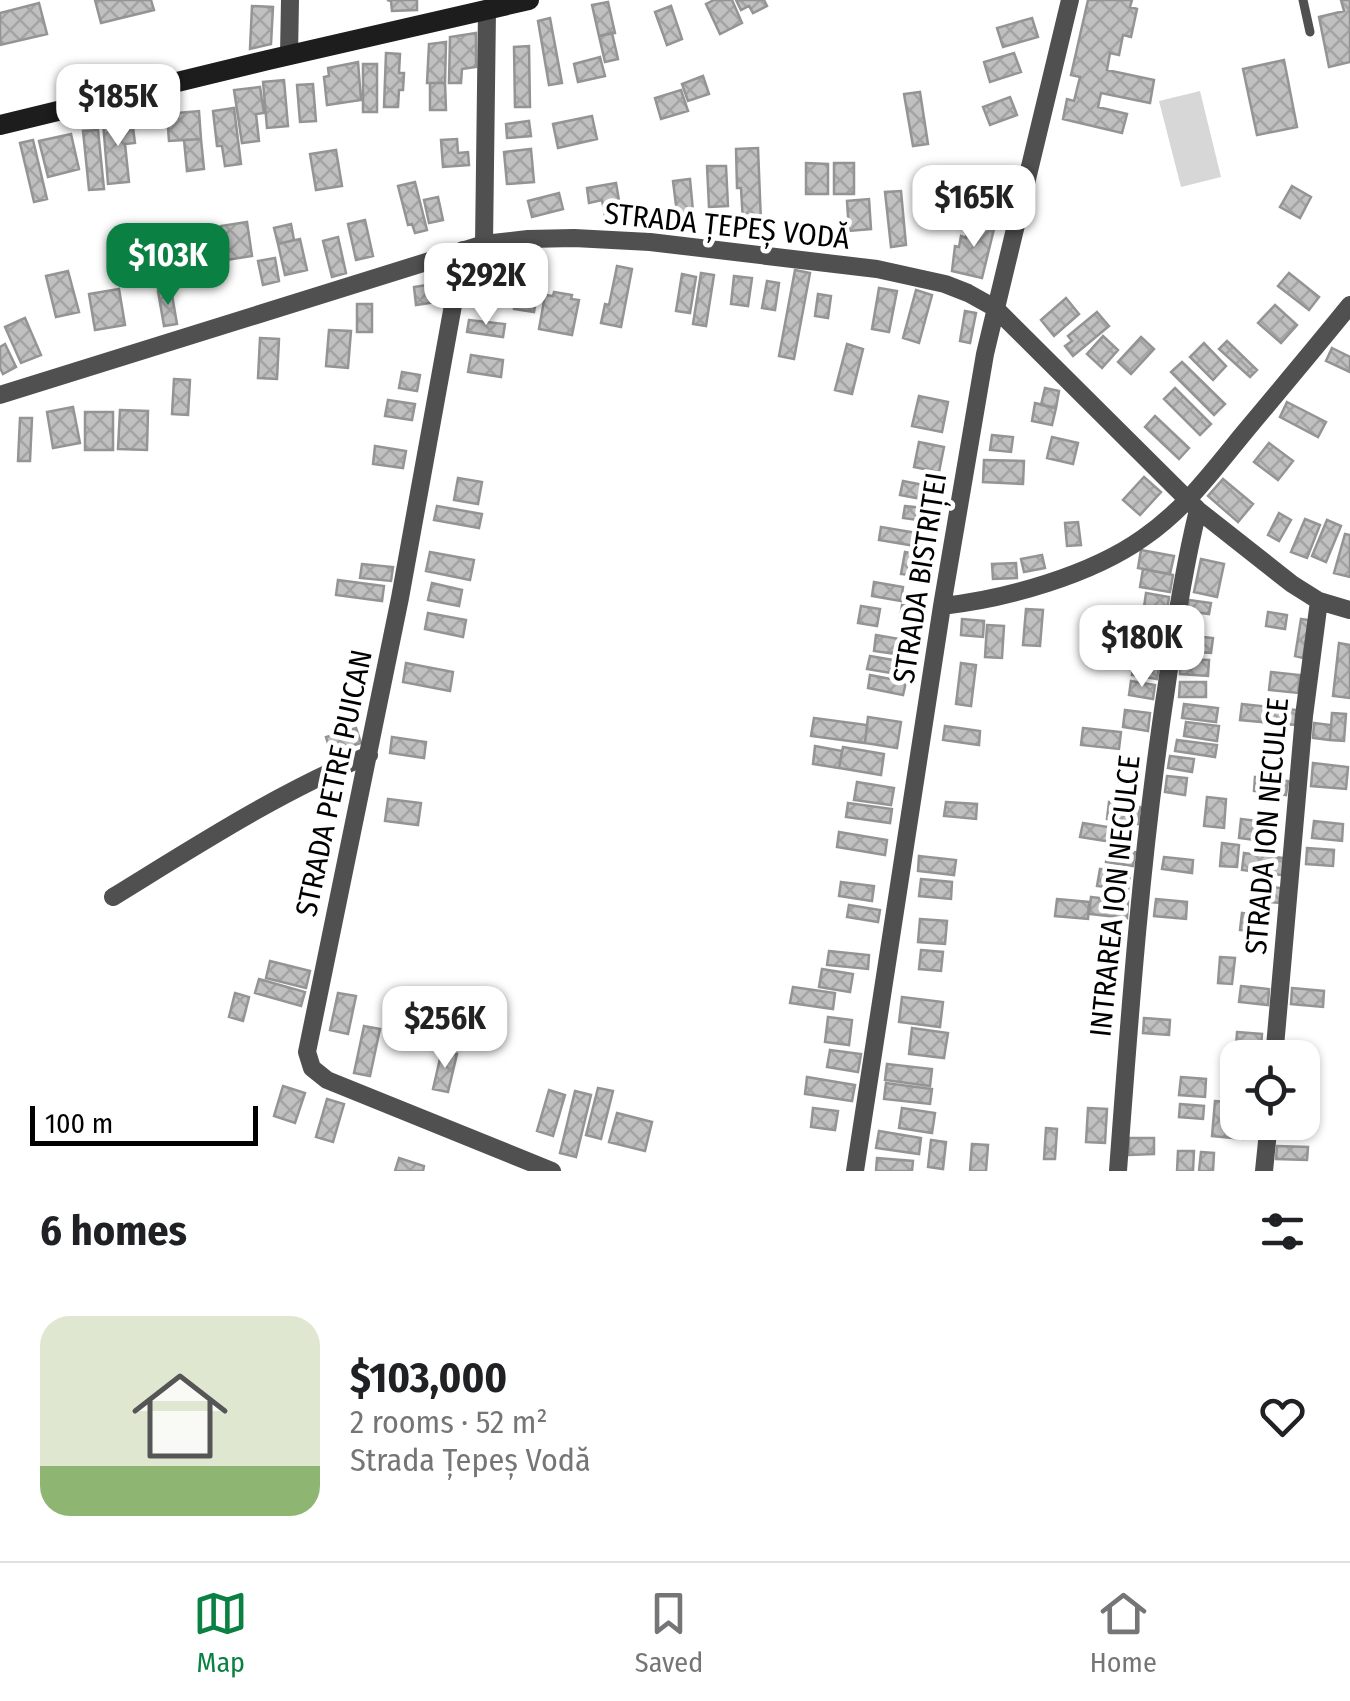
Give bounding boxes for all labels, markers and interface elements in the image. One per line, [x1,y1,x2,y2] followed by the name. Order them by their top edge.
[48,64,188,149] pin: $185K
[78,77,158,115] text: $185K
[904,165,1044,250] pin: $165K
[934,178,1014,216] text: $165K
[602,195,852,258] street label: STRADA ȚEPEȘ VODĂ
[98,223,238,308] pin: $103K
[128,236,208,274] text: $103K
[416,243,556,328] pin: $292K
[446,256,526,294] text: $292K
[886,470,955,686] street label: STRADA BISTRIȚEI
[1072,605,1212,690] pin: $180K
[1101,618,1183,656] text: $180K
[288,646,380,920] street label: STRADA PETRE PUICAN
[1238,696,1296,956] street label: STRADA ION NECULCE
[1082,753,1148,1039] street label: INTRAREA ION NECULCE
[375,986,515,1071] pin: $256K
[404,999,486,1037] text: $256K
[1220,1040,1320,1140] map controls
[1220,1040,1320,1140] button: locate
[30,1101,258,1146] scale bar
[45,1107,113,1140] text: 100 m
[1255,1204,1310,1259] icon: filters
[40,1206,187,1256] text: 6 homes
[350,1353,507,1403] text: $103,000
[120,1356,240,1476] icon: home
[1255,1389,1310,1444] icon: heart
[350,1403,548,1441] text: 2 rooms · 52 m²
[350,1441,591,1479] text: Strada Țepeș Vodă
[193,1586,248,1679] tab: Map
[635,1586,703,1679] tab: Saved
[1090,1586,1157,1679] tab: Home

